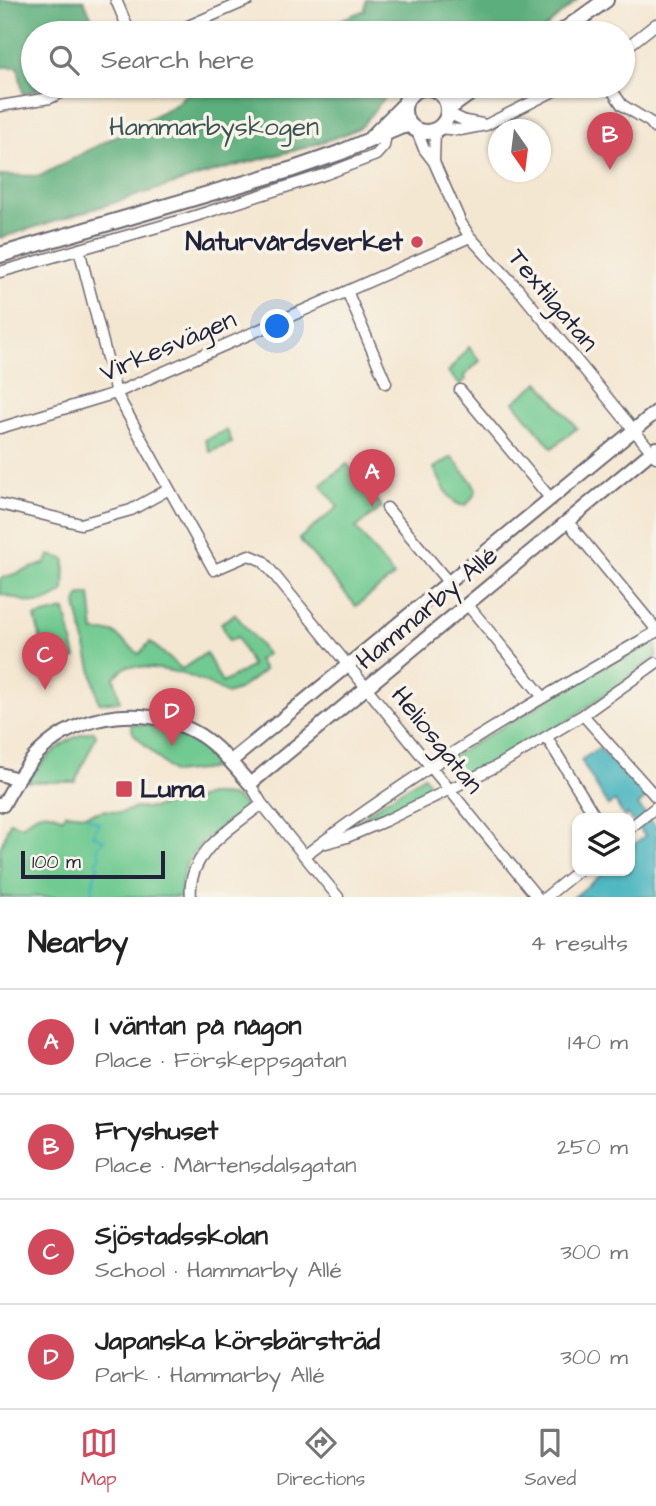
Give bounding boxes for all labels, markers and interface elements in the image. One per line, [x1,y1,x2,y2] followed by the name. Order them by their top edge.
[21,21,635,98] search box
[45,41,83,79] icon: search
[101,42,254,78] text: Search here
[109,109,319,147] park label: Hammarbyskogen
[587,112,633,170] pin: B
[488,119,551,182] north arrow
[186,224,403,260] place label: Naturvårdsverket
[409,234,425,250] marker: Naturvårdsverket
[498,241,607,361] street label: Textilgatan
[94,301,242,393] street label: Virkesvägen
[260,309,294,343] your location
[349,449,395,507] pin: A
[348,538,507,680] street label: Hammarby Allé
[22,632,68,690] pin: C
[381,679,492,803] street label: Heliosgatan
[149,688,195,746] pin: D
[140,771,205,807] place label: Luma
[114,779,134,799] marker: Luma
[572,813,635,876] map controls
[572,813,635,876] button: layers
[21,848,164,880] scale bar
[32,849,81,876] text: 100 m
[28,922,128,964] text: Nearby
[530,927,628,959] text: 4 results
[95,1008,302,1044] text: I väntan på någon
[44,1026,58,1058] text: A
[568,1026,628,1058] text: 140 m
[95,1044,347,1076] text: Place · Förskeppsgatan
[95,1113,218,1149] text: Fryshuset
[43,1131,59,1163] text: B
[557,1131,628,1163] text: 250 m
[95,1149,357,1181] text: Place · Mårtensdalsgatan
[95,1218,268,1254] text: Sjöstadsskolan
[43,1236,59,1268] text: C
[560,1236,628,1268] text: 300 m
[95,1254,342,1286] text: School · Hammarby Allé
[95,1323,380,1359] text: Japanska körsbärsträd
[44,1341,58,1373] text: D
[560,1341,628,1373] text: 300 m
[95,1359,325,1391] text: Park · Hammarby Allé
[80,1424,118,1493] tab: Map
[277,1424,365,1493] tab: Directions
[525,1424,576,1493] tab: Saved

